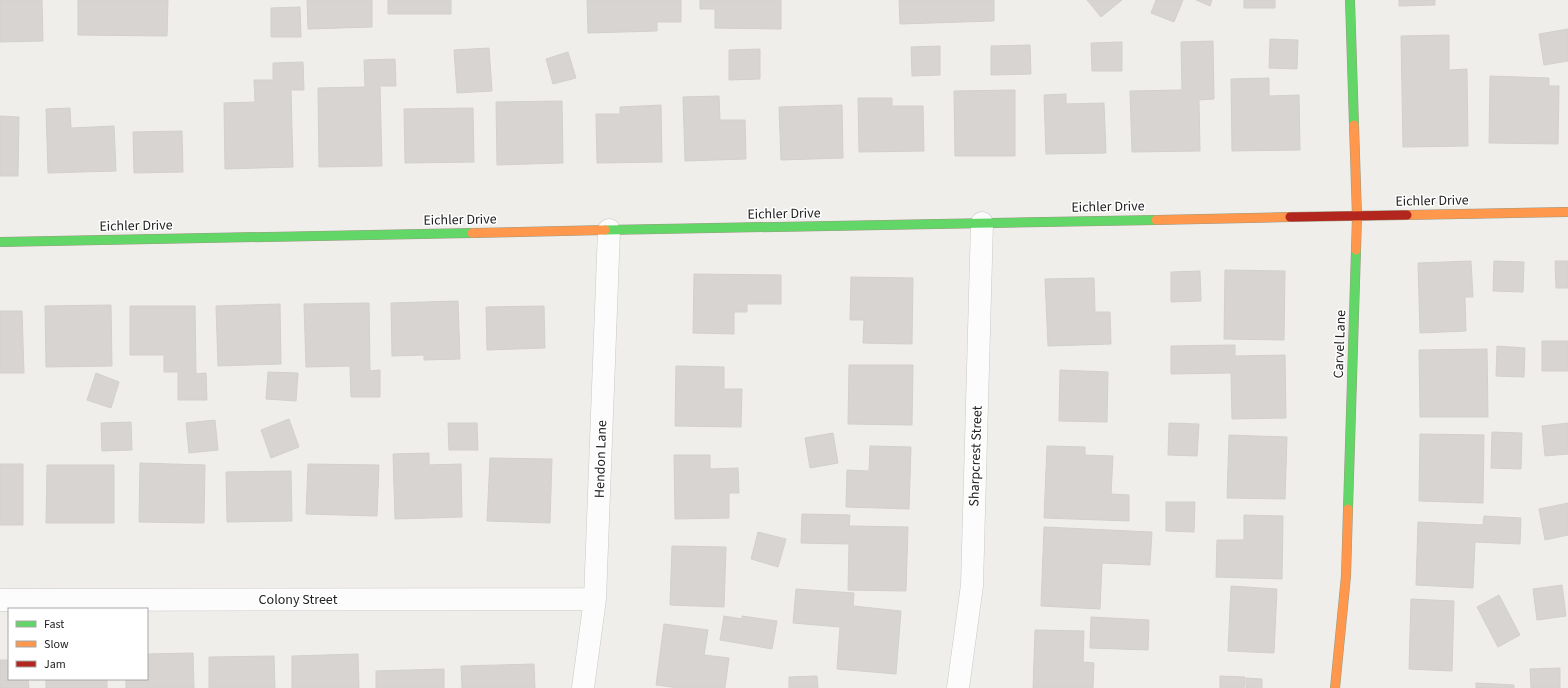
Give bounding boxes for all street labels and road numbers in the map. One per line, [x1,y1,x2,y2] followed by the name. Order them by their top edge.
[1395,190,1469,212] street label: Eichler Drive
[1071,196,1145,218] street label: Eichler Drive
[747,203,821,225] street label: Eichler Drive
[423,209,497,231] street label: Eichler Drive
[99,215,173,237] street label: Eichler Drive
[1329,309,1351,379] street label: Carvel Lane
[964,405,988,507] street label: Sharpcrest Street
[590,420,612,498] street label: Hendon Lane
[259,590,338,610] street label: Colony Street

